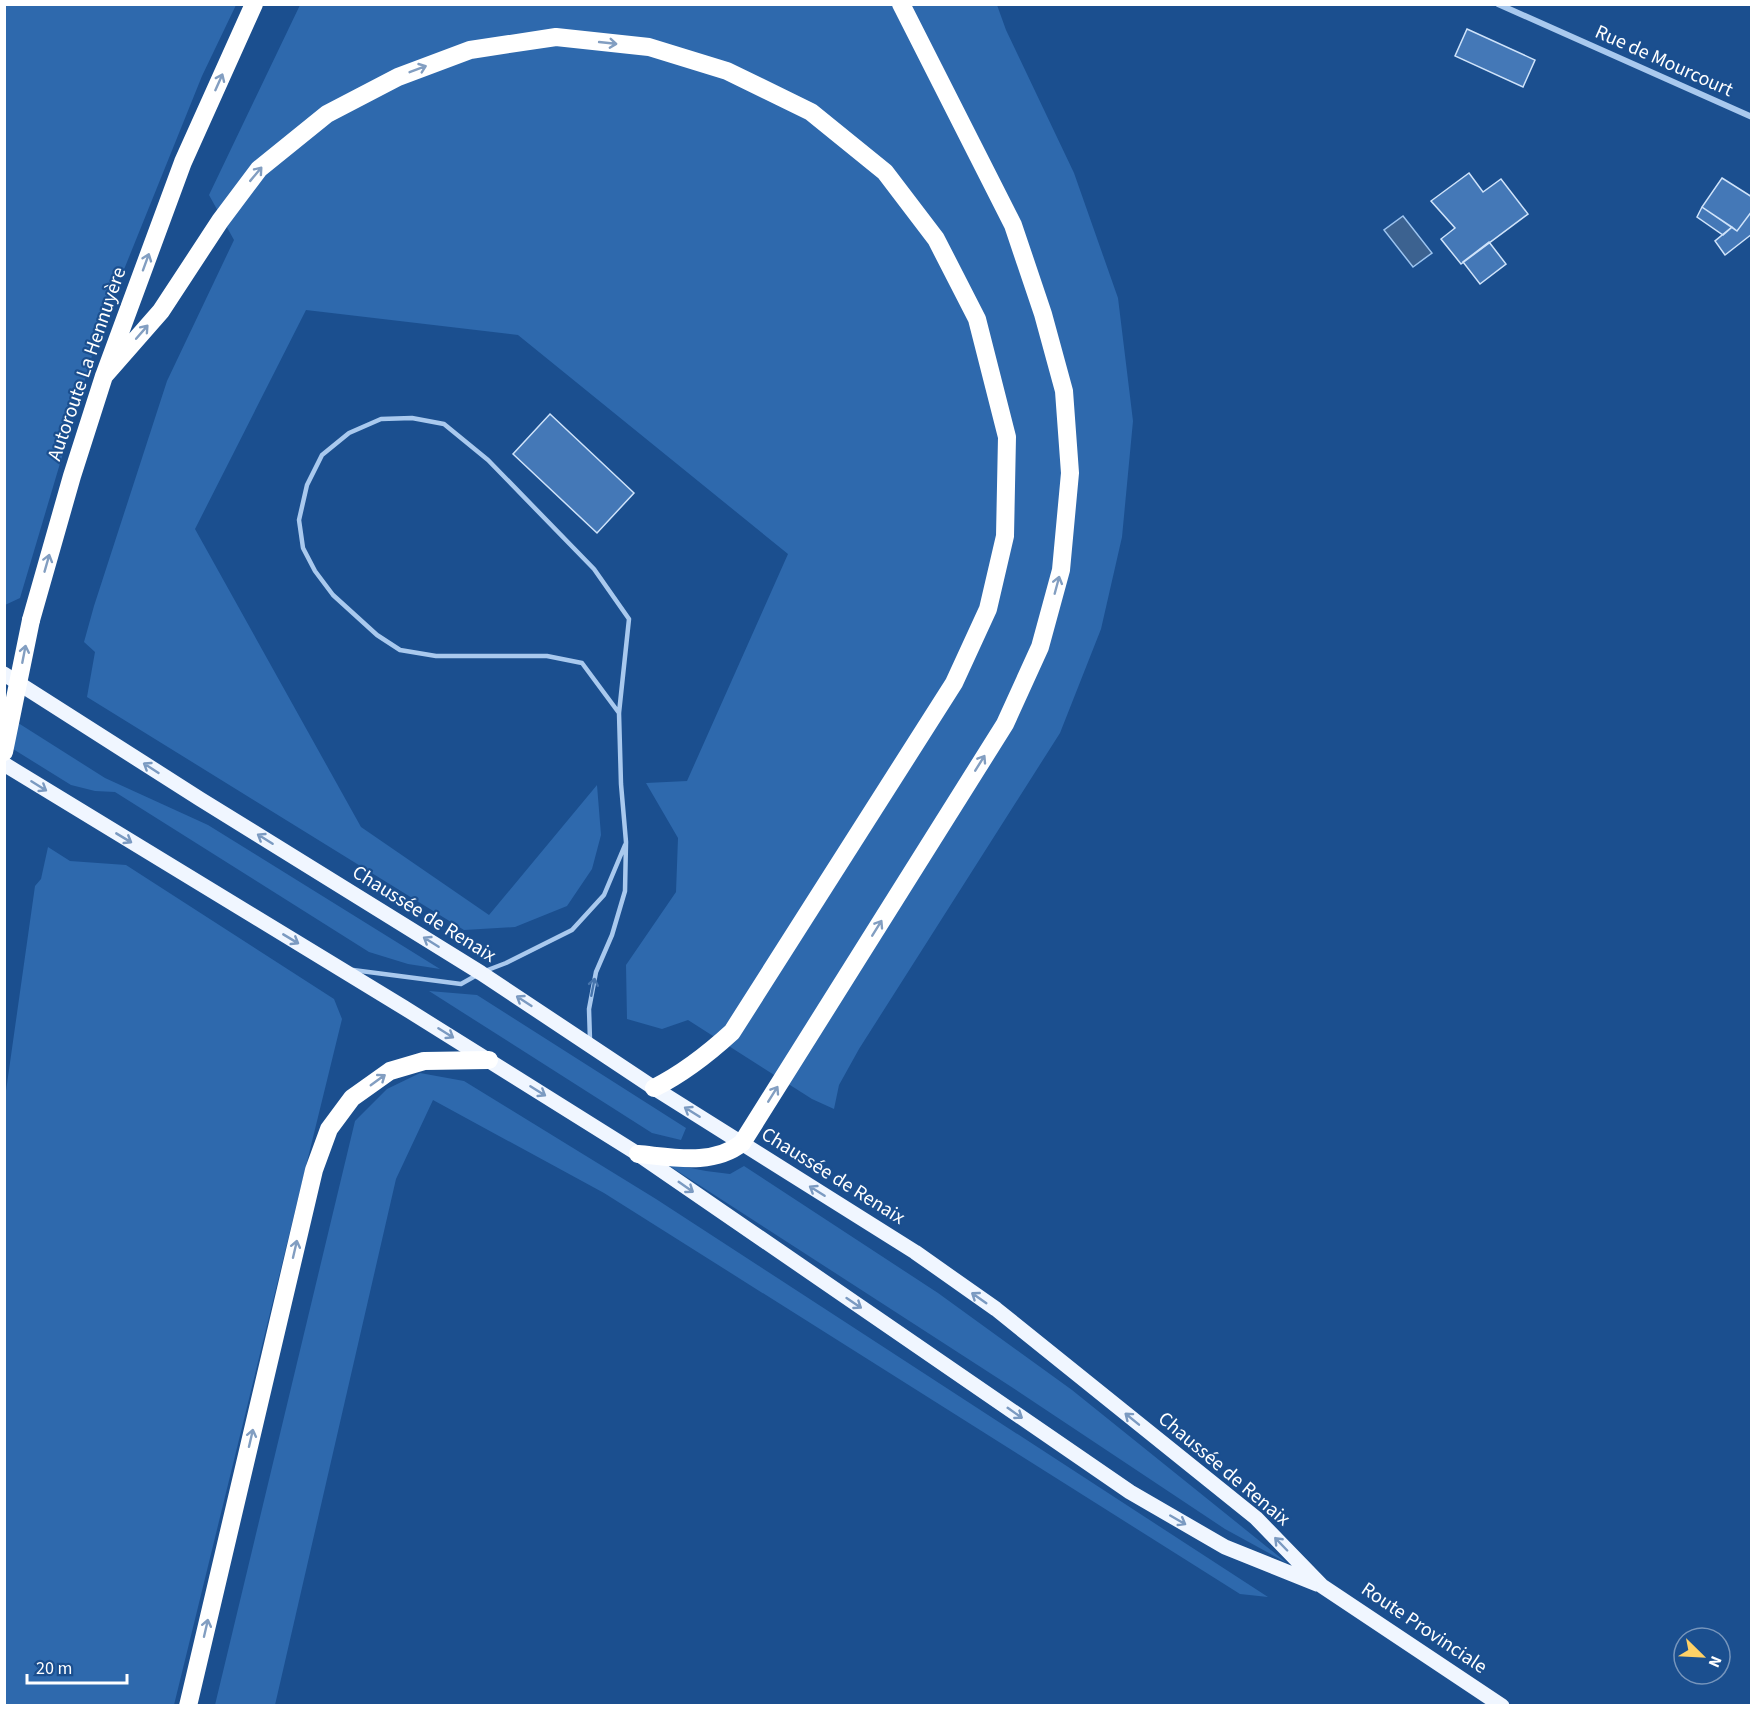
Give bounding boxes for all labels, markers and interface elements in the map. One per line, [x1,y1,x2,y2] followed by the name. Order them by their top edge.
[1591,18,1738,104] street label: Rue de Mourcourt
[598,38,618,49] one-way arrow
[408,63,427,74] one-way arrow
[214,73,225,91] one-way arrow
[249,167,263,182] one-way arrow
[141,254,152,272] one-way arrow
[41,263,133,465] street label: Autoroute La Hennuyère
[135,325,149,340] one-way arrow
[42,554,53,573] one-way arrow
[1051,576,1063,595] one-way arrow
[19,644,30,664] one-way arrow
[975,755,987,772] one-way arrow
[143,761,160,773] one-way arrow
[30,780,47,792] one-way arrow
[115,833,132,845] one-way arrow
[257,833,274,845] one-way arrow
[347,858,501,970] street label: Chaussée de Renaix
[870,920,883,937] one-way arrow
[282,933,299,945] one-way arrow
[423,936,440,948] one-way arrow
[588,977,599,997] one-way arrow
[516,995,532,1007] one-way arrow
[437,1028,454,1040] one-way arrow
[370,1074,386,1086] one-way arrow
[530,1084,547,1097] one-way arrow
[766,1085,779,1102] one-way arrow
[684,1105,701,1117] one-way arrow
[756,1120,910,1232] street label: Chaussée de Renaix
[678,1181,694,1193] one-way arrow
[809,1184,826,1196] one-way arrow
[290,1239,302,1258] one-way arrow
[972,1292,988,1304] one-way arrow
[845,1297,862,1309] one-way arrow
[1152,1405,1296,1533] street label: Chaussée de Renaix
[1006,1407,1023,1419] one-way arrow
[1124,1413,1140,1426] one-way arrow
[245,1429,257,1448] one-way arrow
[1169,1514,1186,1526] one-way arrow
[1274,1537,1289,1552] one-way arrow
[1355,1575,1493,1681] street label: Route Provinciale
[200,1619,212,1638] one-way arrow
[1672,1626,1732,1686] north arrow
[27,1647,128,1685] scale bar
[1703,1652,1727,1671] text: N
[36,1656,72,1681] text: 20 m

